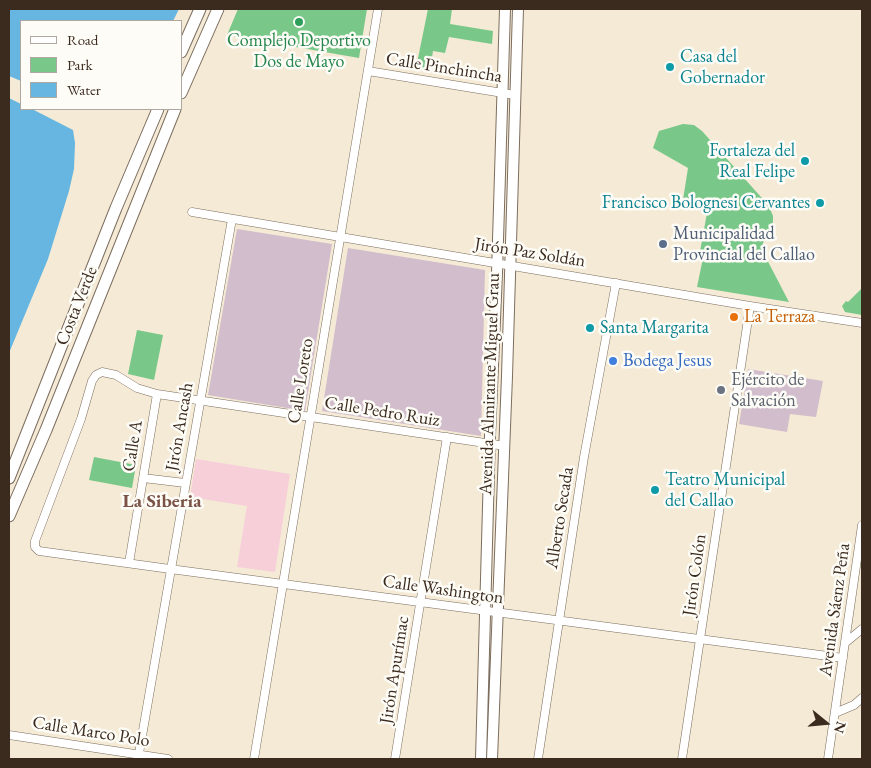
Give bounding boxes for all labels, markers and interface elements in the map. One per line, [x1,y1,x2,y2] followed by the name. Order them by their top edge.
[293,16,305,28] marker: Complejo Deportivo Dos de Mayo
[20,20,182,110] legend
[67,30,98,49] text: Road
[227,30,371,72] place label: Complejo Deportivo Dos de Mayo
[680,46,765,88] place label: Casa del Gobernador
[384,48,504,88] street label: Calle Pinchincha
[67,55,93,74] text: Park
[664,61,676,73] marker: Casa del Gobernador
[67,80,101,99] text: Water
[709,140,795,182] place label: Fortaleza del Real Felipe
[799,155,811,167] marker: Fortaleza del Real Felipe
[602,192,810,214] place label: Francisco Bolognesi Cervantes
[814,197,826,209] marker: Francisco Bolognesi Cervantes
[673,223,815,266] place label: Municipalidad Provincial del Callao
[473,234,587,272] street label: Jirón Paz Soldán
[657,238,669,250] marker: Municipalidad Provincial del Callao
[51,263,103,349] street label: Costa Verde
[475,273,505,495] street label: Avenida Almirante Miguel Grau
[744,306,815,328] place label: La Terraza
[728,311,740,323] marker: La Terraza
[600,317,709,339] place label: Santa Margarita
[584,322,596,334] marker: Santa Margarita
[284,337,318,425] street label: Calle Loreto
[623,350,711,372] place label: Bodega Jesus
[607,355,619,367] marker: Bodega Jesus
[731,369,804,412] place label: Ejército de Salvación
[162,381,198,473] street label: Jirón Ancash
[715,384,727,396] marker: Ejército de Salvación
[323,392,441,432] street label: Calle Pedro Ruiz
[118,419,148,473] street label: Calle A
[541,465,579,571] street label: Alberto Secada
[665,469,785,512] place label: Teatro Municipal del Callao
[649,484,661,496] marker: Teatro Municipal del Callao
[123,491,201,513] district label: La Siberia
[679,533,711,617] street label: Jirón Colón
[815,542,855,678] street label: Avenida Sáenz Peña
[381,571,505,609] street label: Calle Washington
[376,615,414,725] street label: Jirón Apurímac
[801,698,851,748] north arrow
[31,712,151,752] street label: Calle Marco Polo
[830,719,851,735] text: N

